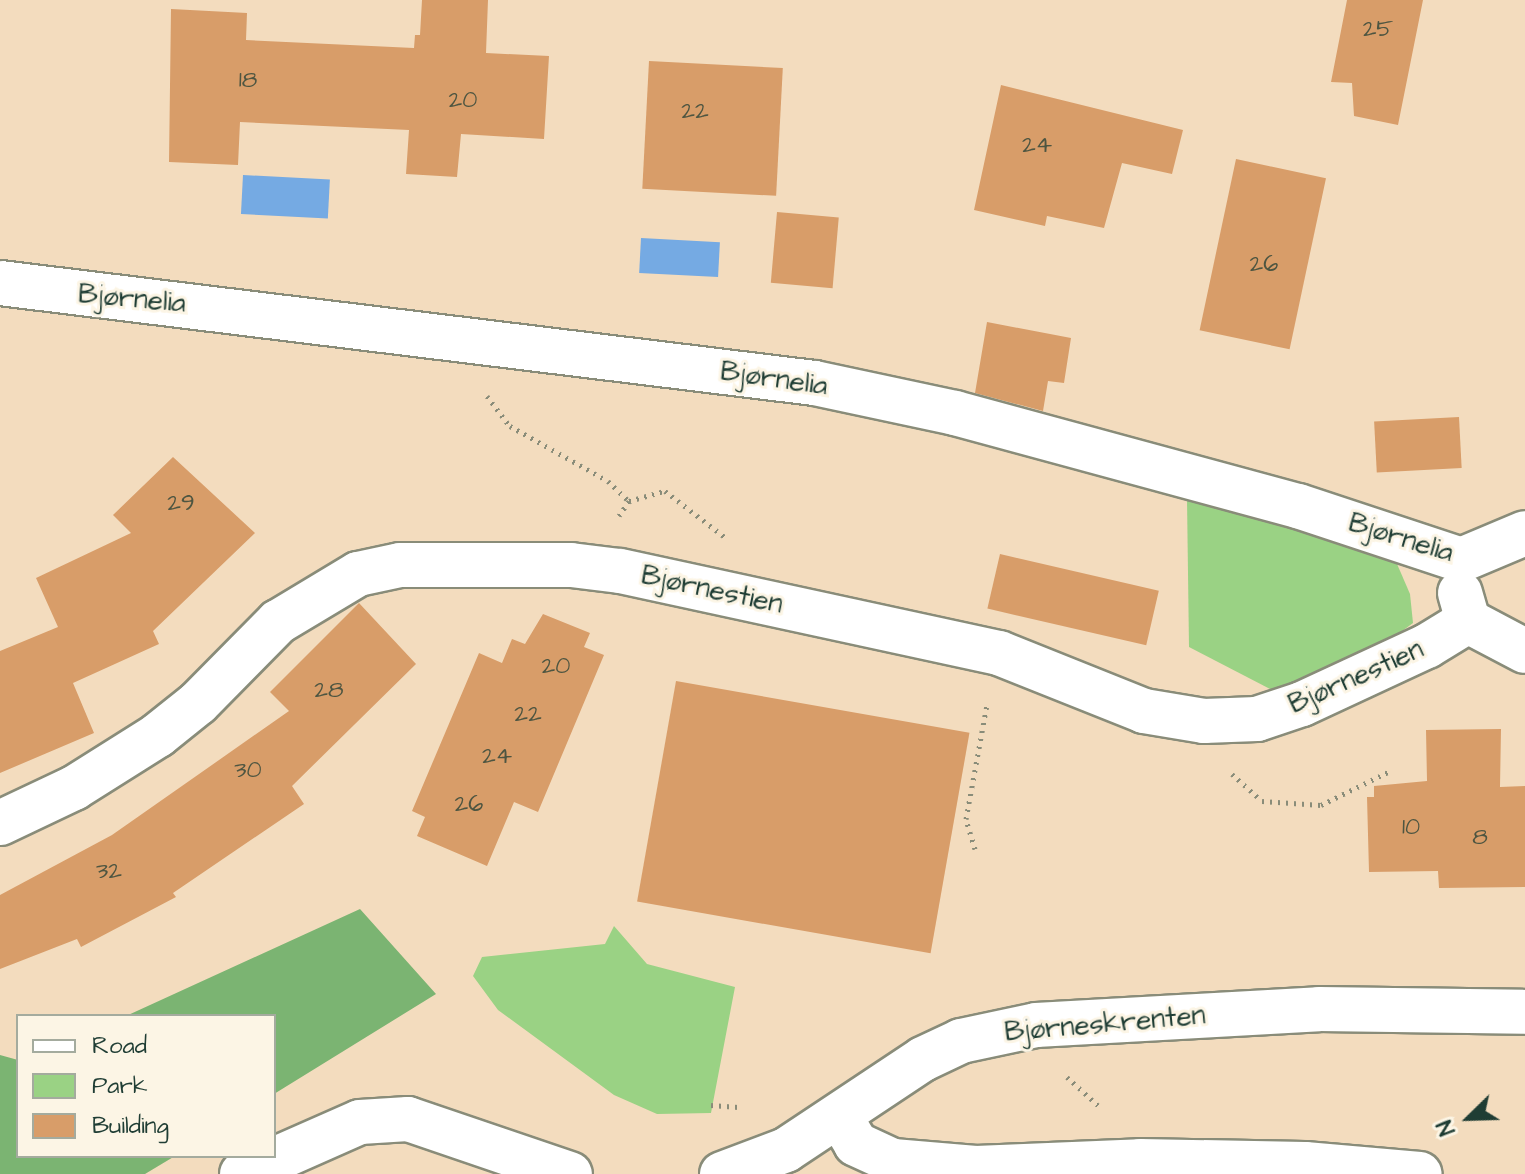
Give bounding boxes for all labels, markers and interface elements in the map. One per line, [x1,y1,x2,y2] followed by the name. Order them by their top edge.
[1363,16,1393,44] house number: 25
[239,67,257,95] house number: 18
[449,87,477,115] house number: 20
[681,98,709,126] house number: 22
[1022,132,1052,160] house number: 24
[1250,251,1278,279] house number: 26
[77,278,187,320] street label: Bjørnelia
[718,355,830,403] street label: Bjørnelia
[167,490,195,518] house number: 29
[1344,506,1458,570] street label: Bjørnelia
[638,559,786,621] street label: Bjørnestien
[1283,632,1429,722] street label: Bjørnestien
[542,653,570,681] house number: 20
[314,677,344,705] house number: 28
[514,701,542,729] house number: 22
[482,743,512,771] house number: 24
[234,757,262,785] house number: 30
[455,791,483,819] house number: 26
[1402,814,1420,842] house number: 10
[1472,824,1488,852] house number: 8
[96,858,122,886] house number: 32
[1003,998,1207,1050] street label: Bjørneskrenten
[16,1014,276,1158] legend
[92,1029,147,1063] text: Road
[92,1069,148,1103] text: Park
[1429,1078,1509,1158] north arrow
[92,1109,169,1143] text: Building
[1429,1115,1463,1140] text: N

